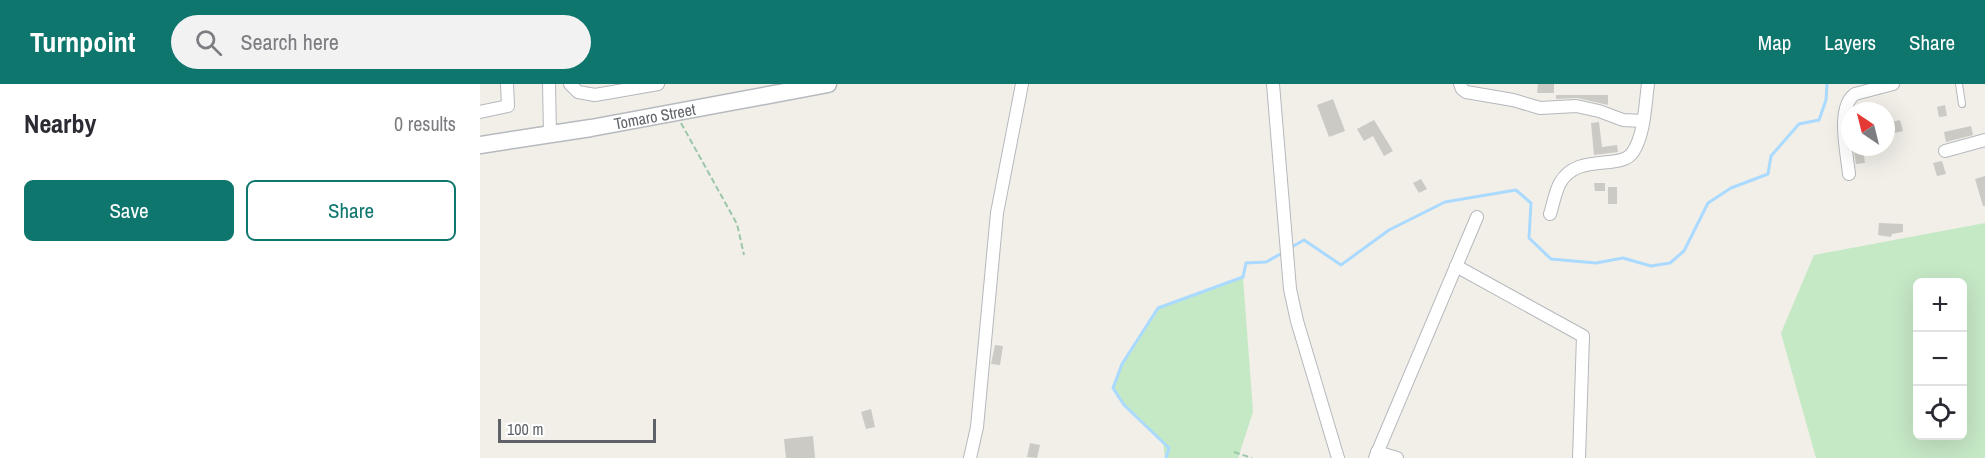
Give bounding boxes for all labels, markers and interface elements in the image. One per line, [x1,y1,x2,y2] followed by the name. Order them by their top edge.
[171,15,591,69] search box
[30,23,135,61] text: Turnpoint
[192,26,225,59] icon: search
[240,27,339,57] text: Search here
[1758,28,1791,57] text: Map
[1824,28,1876,57] text: Layers
[1909,28,1955,57] text: Share
[612,98,698,135] street label: Tomaro Street
[1841,102,1895,156] north arrow
[24,106,96,141] text: Nearby
[394,110,456,137] text: 0 results
[24,180,234,241] button: Save
[246,180,456,241] button: Share
[1913,278,1967,440] map controls
[1913,278,1967,332] button: +
[1913,332,1967,386] button: −
[1913,386,1967,440] button: locate
[498,416,656,444] scale bar
[507,418,543,440] text: 100 m

